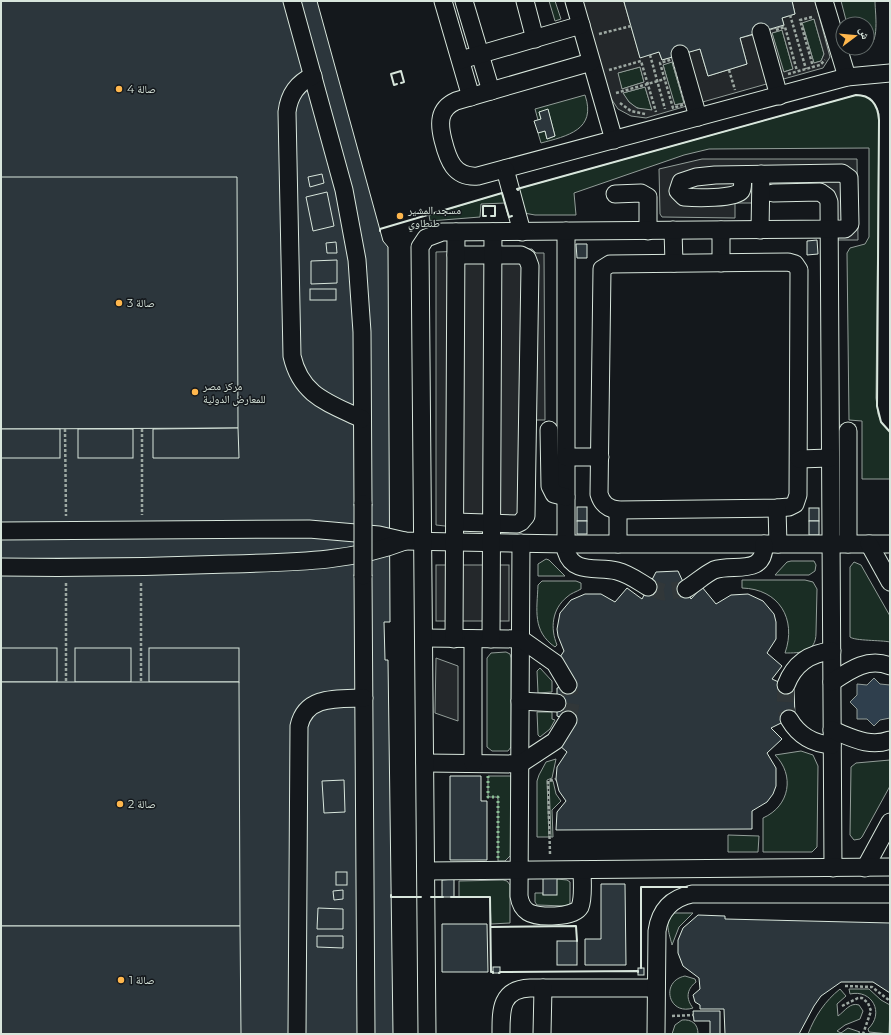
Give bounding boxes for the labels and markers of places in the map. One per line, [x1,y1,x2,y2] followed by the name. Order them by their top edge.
[127,82,156,96] place label: صالة 4
[114,84,124,94] marker: صالة 4
[407,203,461,232] place label: مسجد المشير طنطاوي
[395,211,405,221] marker: مسجد المشير طنطاوي
[127,296,155,310] place label: صالة 3
[114,298,124,308] marker: صالة 3
[202,379,266,406] place label: مركز مصر للمعارض الدولية
[190,387,200,397] marker: مركز مصر للمعارض الدولية
[128,797,156,811] place label: صالة 2
[115,799,125,809] marker: صالة 2
[129,973,155,987] place label: صالة 1
[116,975,126,985] marker: صالة 1

